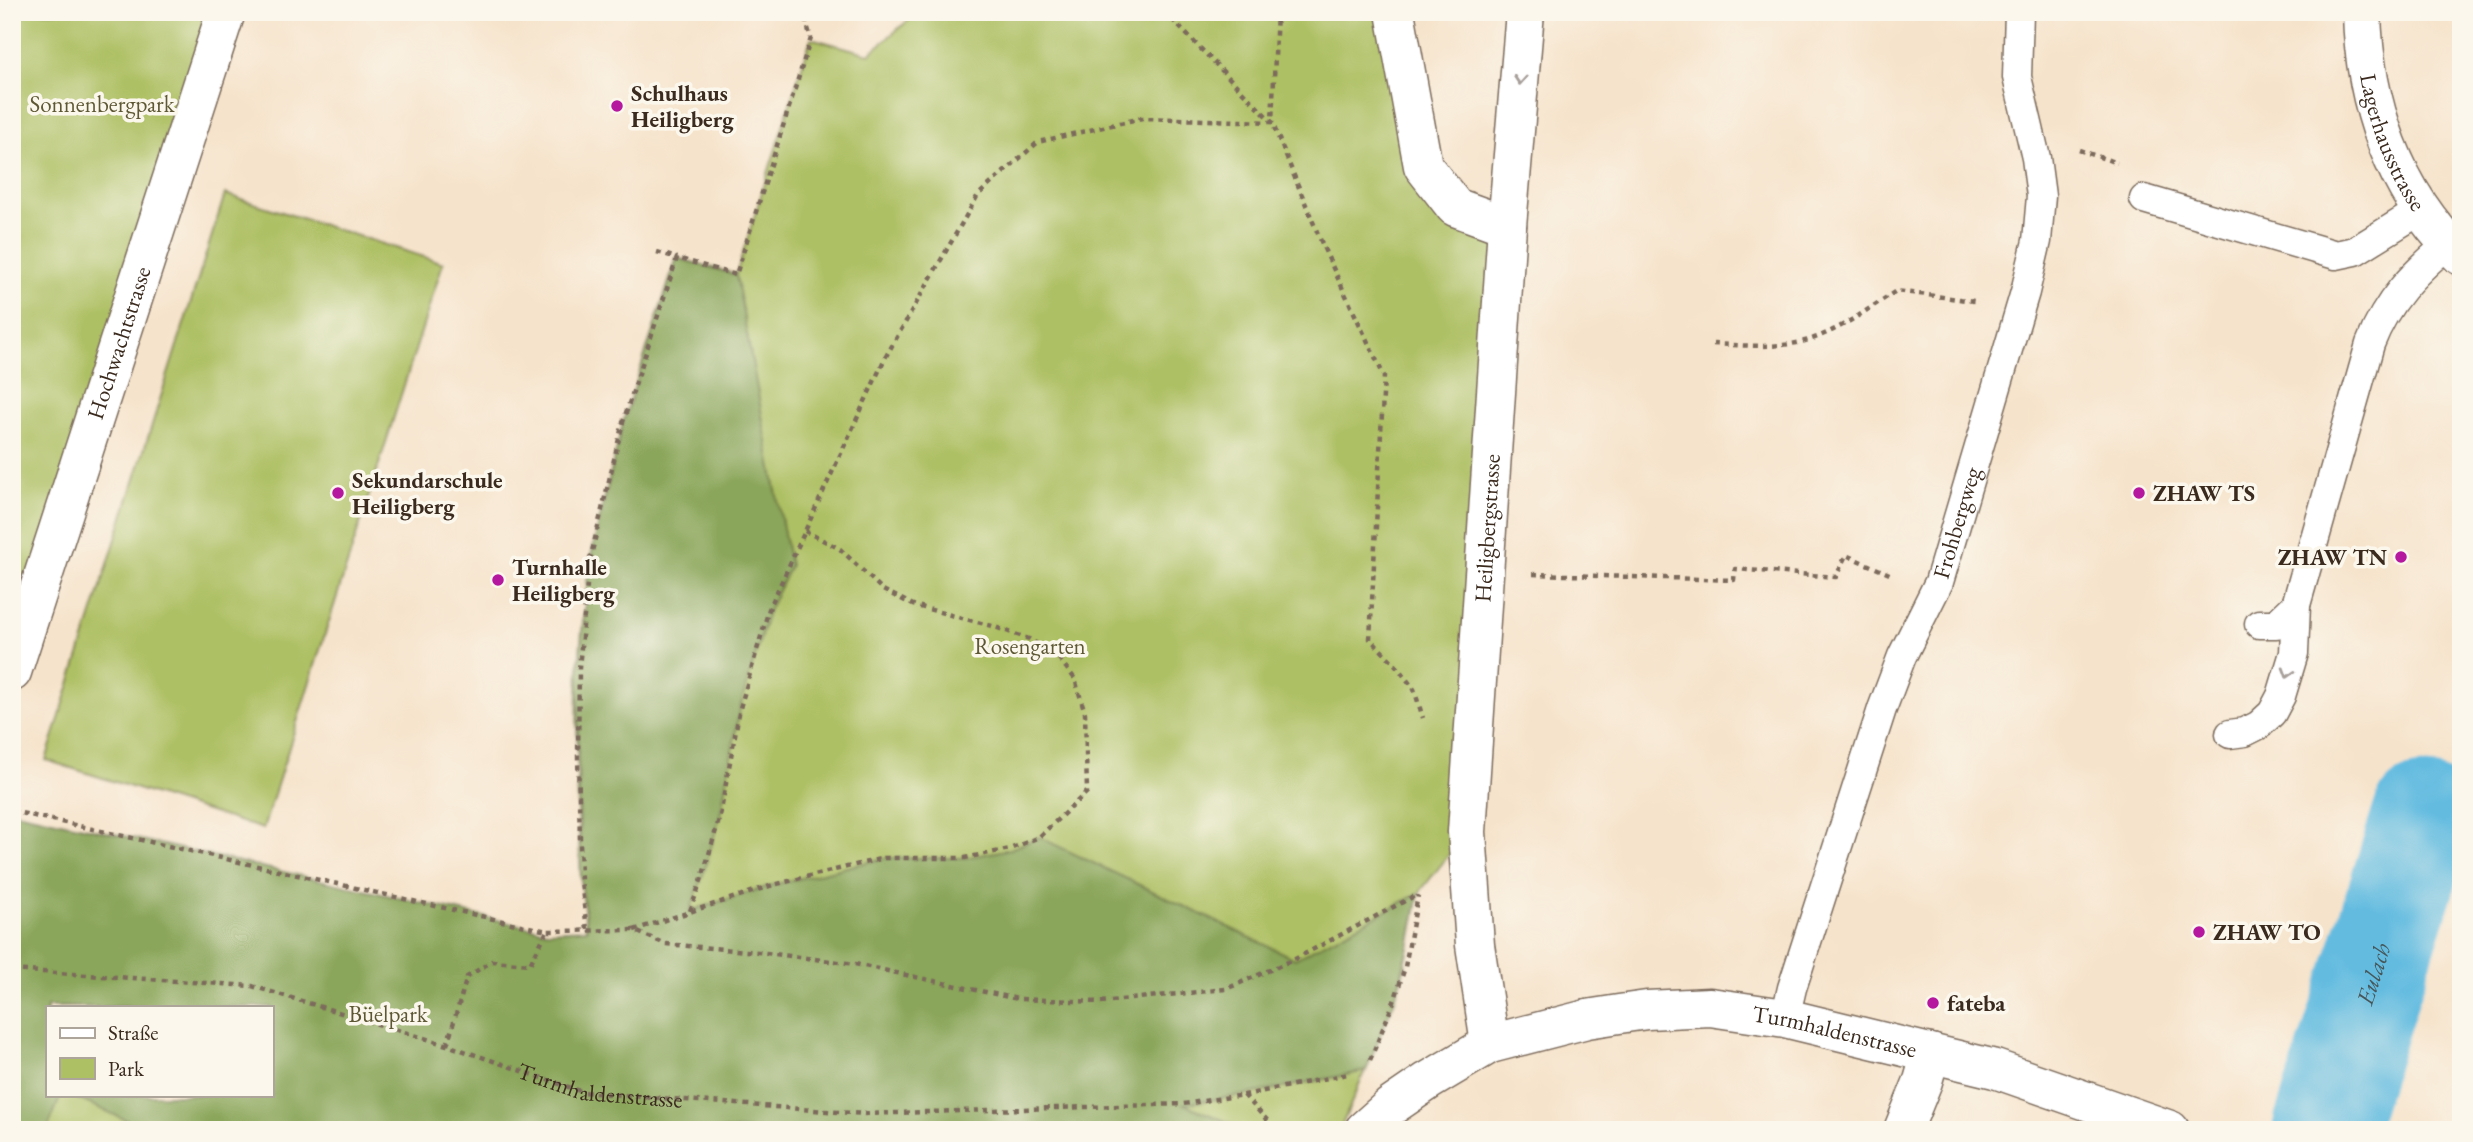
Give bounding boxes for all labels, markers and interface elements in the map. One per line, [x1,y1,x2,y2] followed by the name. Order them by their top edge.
[2353,71,2433,217] street label: Lagerhausstrasse
[1513,75,1528,86] one-way arrow
[631,78,734,134] place label: Schulhaus Heiligberg
[29,89,176,119] park label: Sonnenbergpark
[609,98,625,114] marker: Schulhaus Heiligberg
[80,263,158,423] street label: Hochwachtstrasse
[1467,453,1507,603] street label: Heiligbergstrasse
[1926,463,1988,582] street label: Frohbergweg
[352,465,503,521] place label: Sekundarschule Heiligberg
[2153,478,2255,508] place label: ZHAW TS
[330,485,346,501] marker: Sekundarschule Heiligberg
[2131,485,2147,501] marker: ZHAW TS
[2278,542,2387,572] place label: ZHAW TN
[2393,549,2409,565] marker: ZHAW TN
[512,552,615,608] place label: Turnhalle Heiligberg
[490,572,506,588] marker: Turnhalle Heiligberg
[974,631,1086,661] park label: Rosengarten
[2282,666,2296,678] one-way arrow
[2213,917,2321,947] place label: ZHAW TO
[2191,924,2207,940] marker: ZHAW TO
[2349,939,2398,1009] water label: Eulach
[1947,988,2006,1018] place label: fateba
[1925,995,1941,1011] marker: fateba
[1751,998,1920,1065] street label: Turmhaldenstrasse
[348,999,429,1029] park label: Büelpark
[46,1006,273,1096] legend
[108,1019,159,1046] text: Straße
[108,1055,145,1082] text: Park
[514,1056,684,1115] street label: Turmhaldenstrasse

